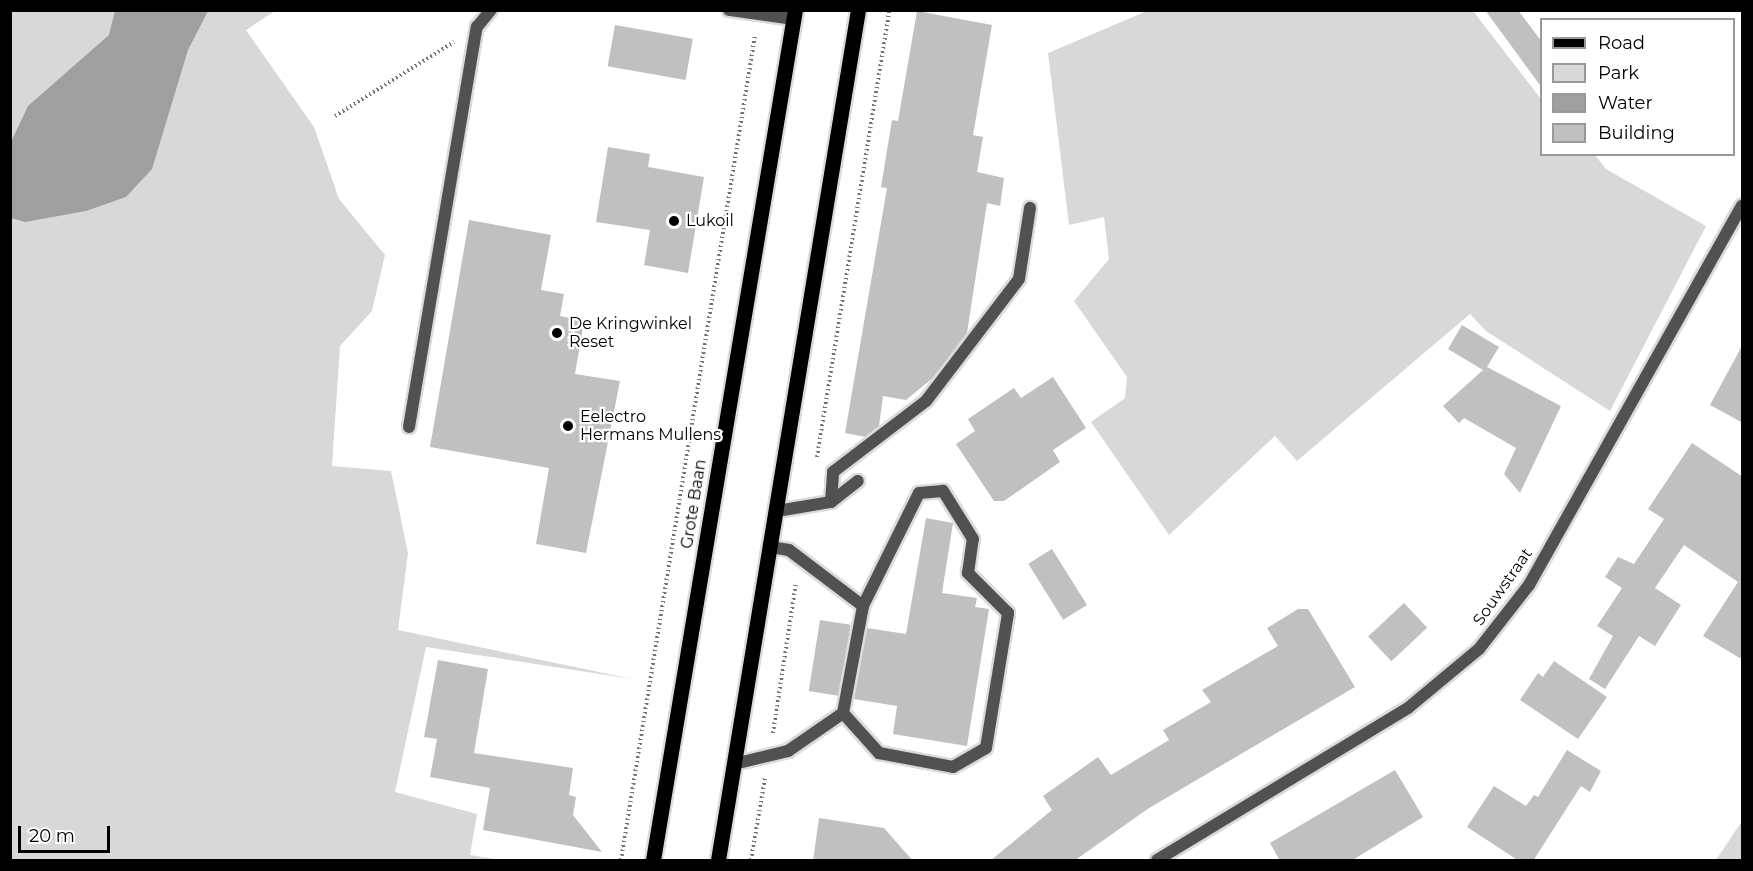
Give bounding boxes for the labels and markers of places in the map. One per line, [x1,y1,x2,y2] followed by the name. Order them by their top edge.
[686,211,734,231] place label: Lukoil
[667,214,681,228] marker: Lukoil
[569,314,692,352] place label: De Kringwinkel Reset
[550,326,564,340] marker: De Kringwinkel Reset
[580,407,721,445] place label: Eelectro Hermans Mullens
[561,419,575,433] marker: Eelectro Hermans Mullens

